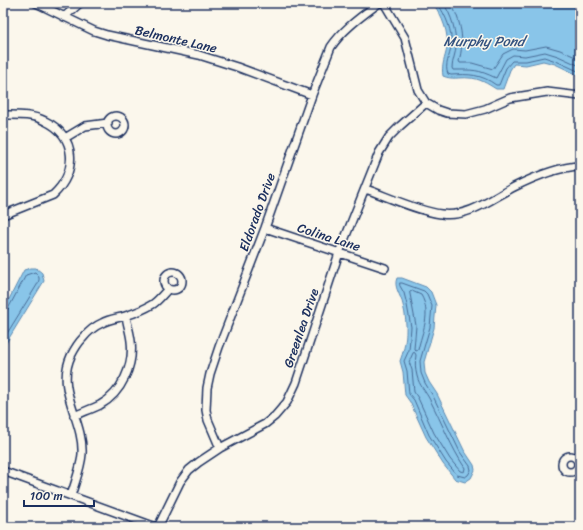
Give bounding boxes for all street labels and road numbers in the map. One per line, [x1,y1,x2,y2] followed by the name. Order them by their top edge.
[133,18,220,60] street label: Belmonte Lane
[232,169,282,255] street label: Eldorado Drive
[294,216,364,258] street label: Colina Lane
[277,285,325,371] street label: Greenlea Drive

